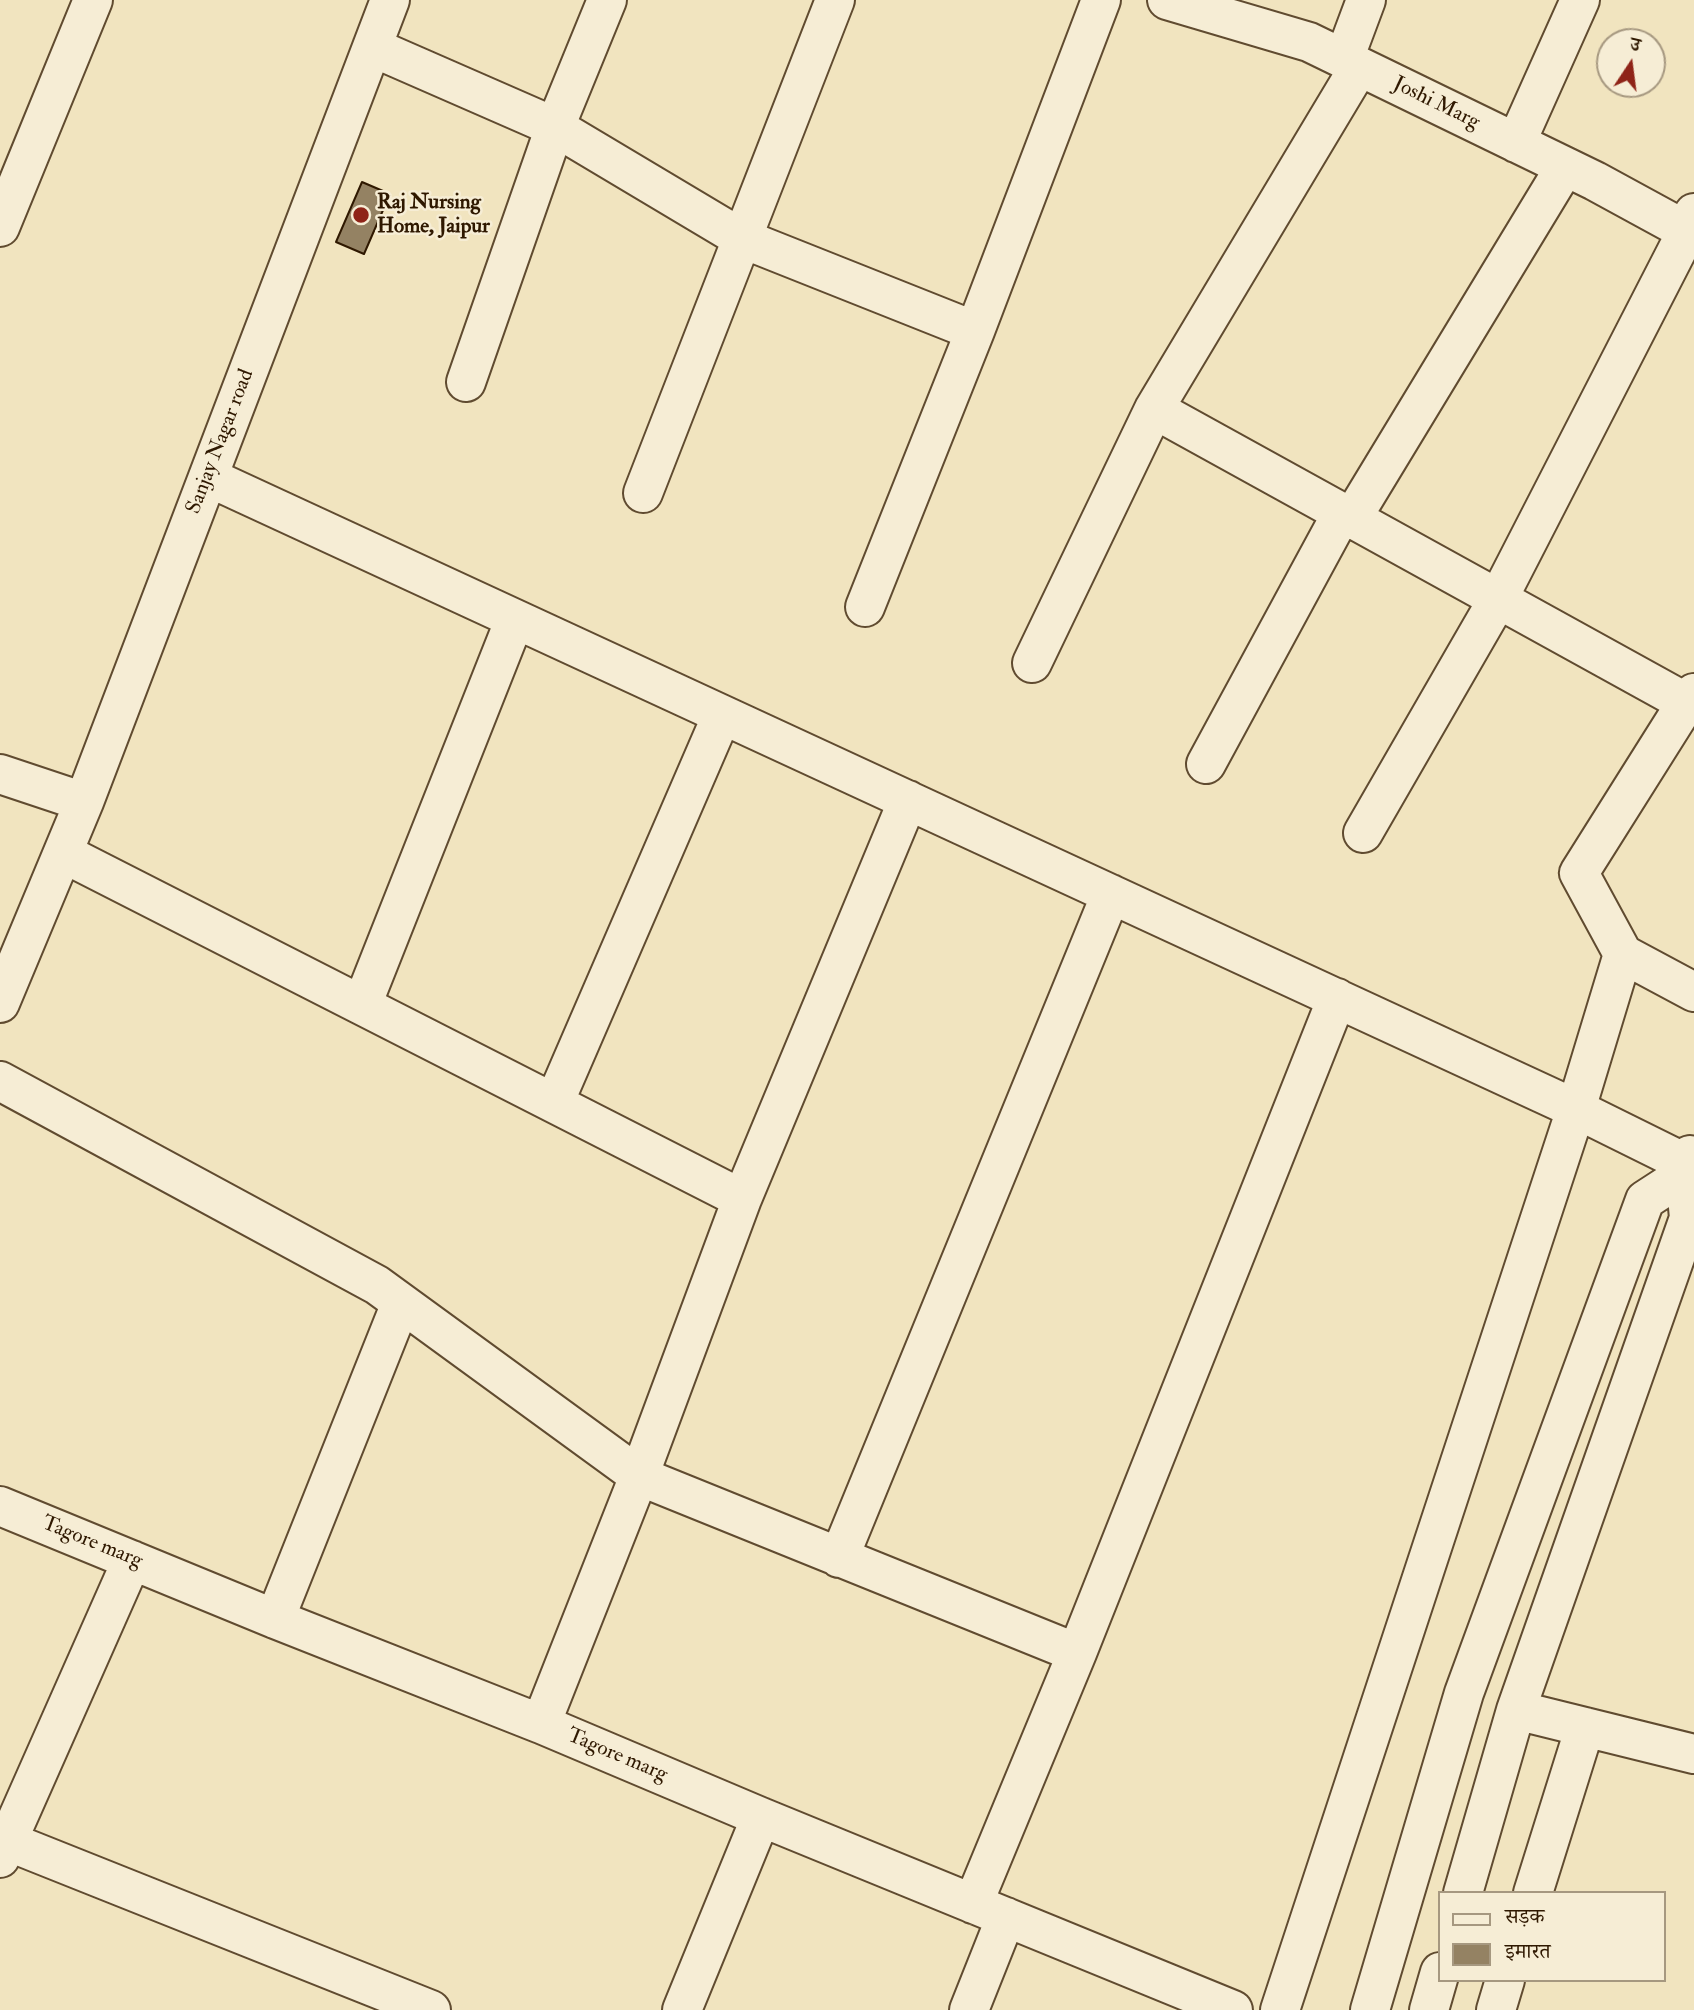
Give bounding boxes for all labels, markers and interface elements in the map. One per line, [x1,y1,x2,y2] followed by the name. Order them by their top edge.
[1596,28,1666,98] north arrow
[1628,32,1643,57] text: उ
[1389,72,1483,136] street label: Joshi Marg
[377,190,490,240] place label: Raj Nursing Home, Jaipur
[351,205,371,225] marker: Raj Nursing Home, Jaipur
[182,366,260,518] street label: Sanjay Nagar road
[38,1511,146,1575] street label: Tagore marg
[563,1724,671,1788] street label: Tagore marg
[1438,1891,1666,1982] legend
[1505,1903,1544,1930] text: सड़क
[1505,1938,1551,1965] text: इमारत

